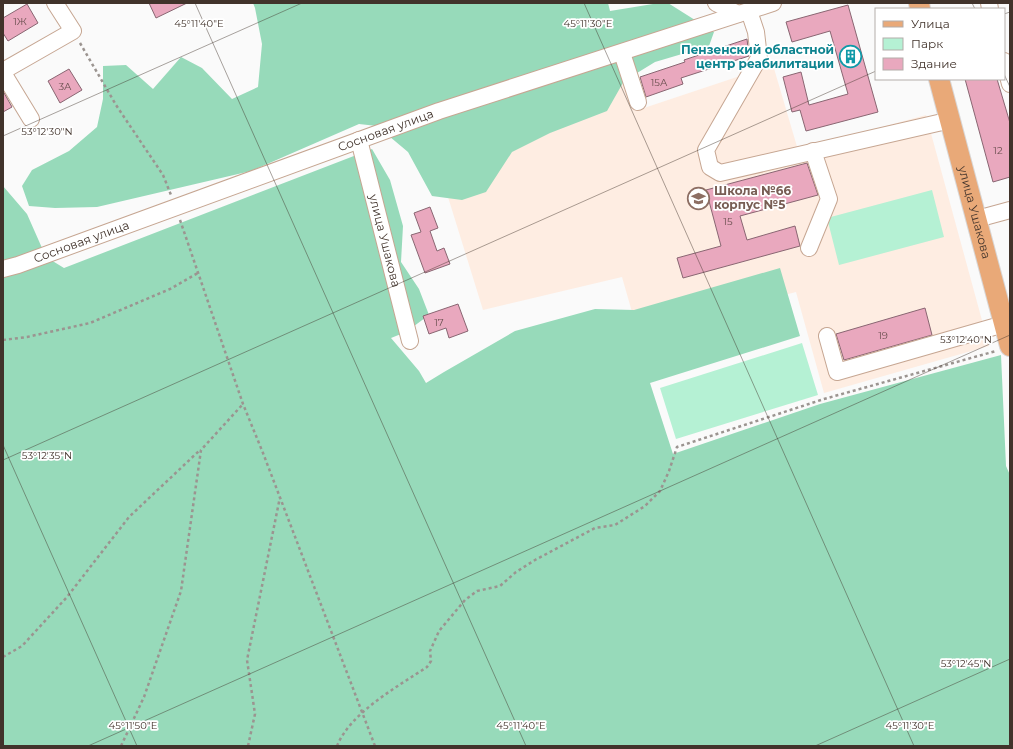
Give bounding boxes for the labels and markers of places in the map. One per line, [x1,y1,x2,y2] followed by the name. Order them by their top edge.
[681,42,834,71] place label: Пензенский областной центр реабилитации
[837,44,863,70] building icon: Пензенский областной центр реабилитации
[714,183,791,212] place label: Школа №66 корпус №5
[685,185,711,211] school or university icon: Школа №66 корпус №5

